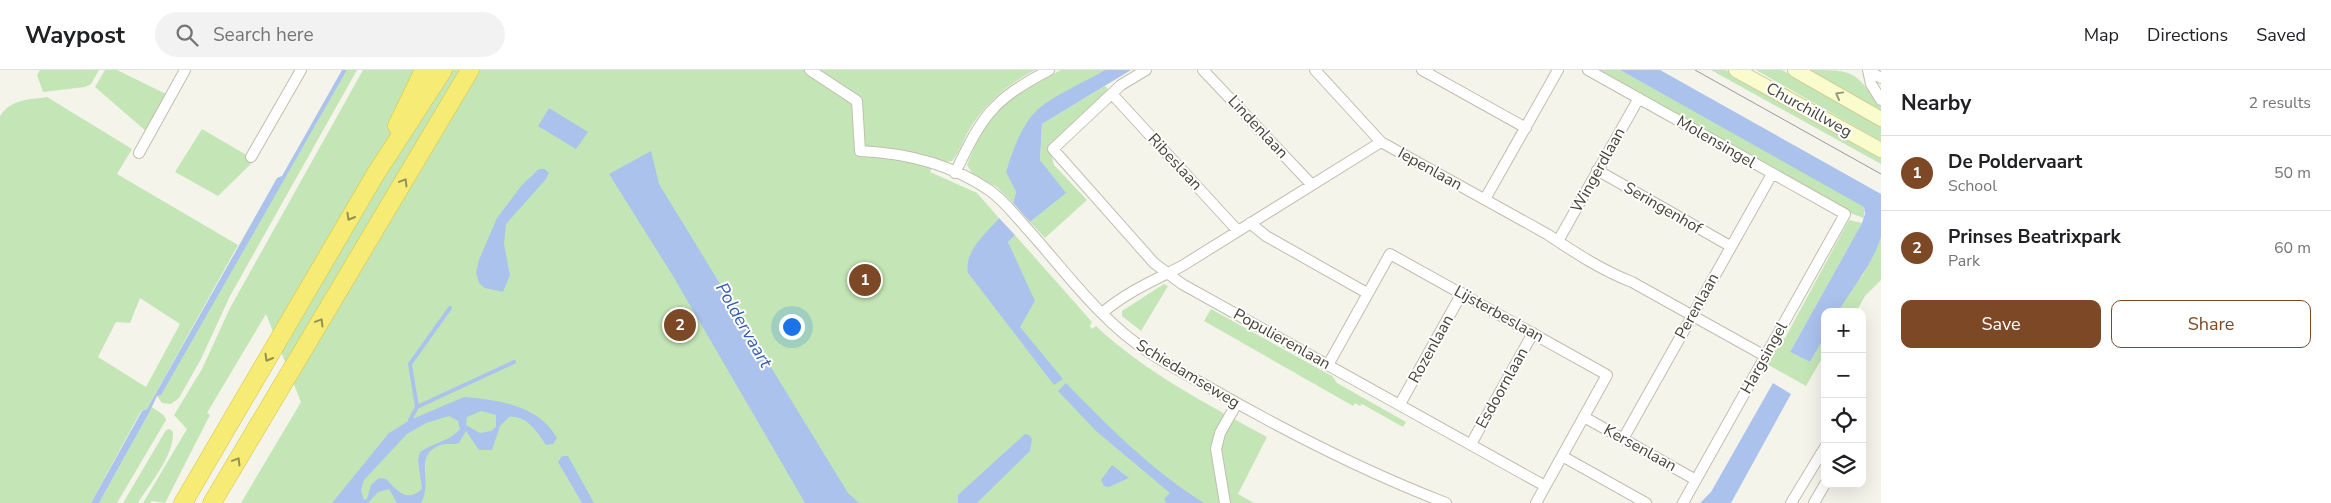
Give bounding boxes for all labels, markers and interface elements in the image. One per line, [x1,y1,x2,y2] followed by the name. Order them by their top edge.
[155,12,505,57] search box
[25,19,125,51] text: Waypost
[173,21,201,49] icon: search
[213,22,314,48] text: Search here
[2084,23,2119,47] text: Map
[2147,23,2228,47] text: Directions
[2256,23,2306,47] text: Saved
[1762,77,1856,143] street label: Churchillweg
[1901,89,1971,117] text: Nearby
[1223,91,1293,163] street label: Lindenlaan
[1835,91,1844,101] one-way arrow
[2249,92,2311,114] text: 2 results
[1672,110,1760,174] street label: Molensingel
[1566,124,1630,216] street label: Wingerdlaan
[1143,129,1207,195] street label: Ribeslaan
[1394,142,1466,196] street label: Iepenlaan
[1948,149,2082,175] text: De Poldervaart
[1912,162,1922,184] text: 1
[2274,162,2311,184] text: 50 m
[1948,175,1997,197] text: School
[1620,177,1707,240] street label: Seringenhof
[397,178,407,187] one-way arrow
[346,212,356,221] one-way arrow
[1948,224,2121,250] text: Prinses Beatrixpark
[1912,237,1922,259] text: 2
[2274,237,2311,259] text: 60 m
[1948,250,1980,272] text: Park
[849,261,881,299] pin: 1
[1670,269,1724,343] street label: Perenlaan
[710,278,778,373] water label: Poldervaart
[1450,280,1548,348] street label: Lijsterbeslaan
[1901,300,2101,348] button: Save
[2111,300,2311,348] button: Share
[1229,303,1335,375] street label: Populierenlaan
[664,306,696,344] pin: 2
[1821,308,1866,488] map controls
[1821,308,1866,353] button: +
[1403,311,1459,387] street label: Rozenlaan
[779,314,805,340] your location
[314,318,324,327] one-way arrow
[1735,318,1793,398] street label: Hargsingel
[1132,334,1244,414] street label: Schiedamseweg
[1471,343,1533,433] street label: Esdoornlaan
[264,352,274,361] one-way arrow
[1821,353,1866,398] button: −
[1821,398,1866,443] button: locate
[1600,419,1680,477] street label: Kersenlaan
[1821,443,1866,488] button: layers
[231,458,241,467] one-way arrow

